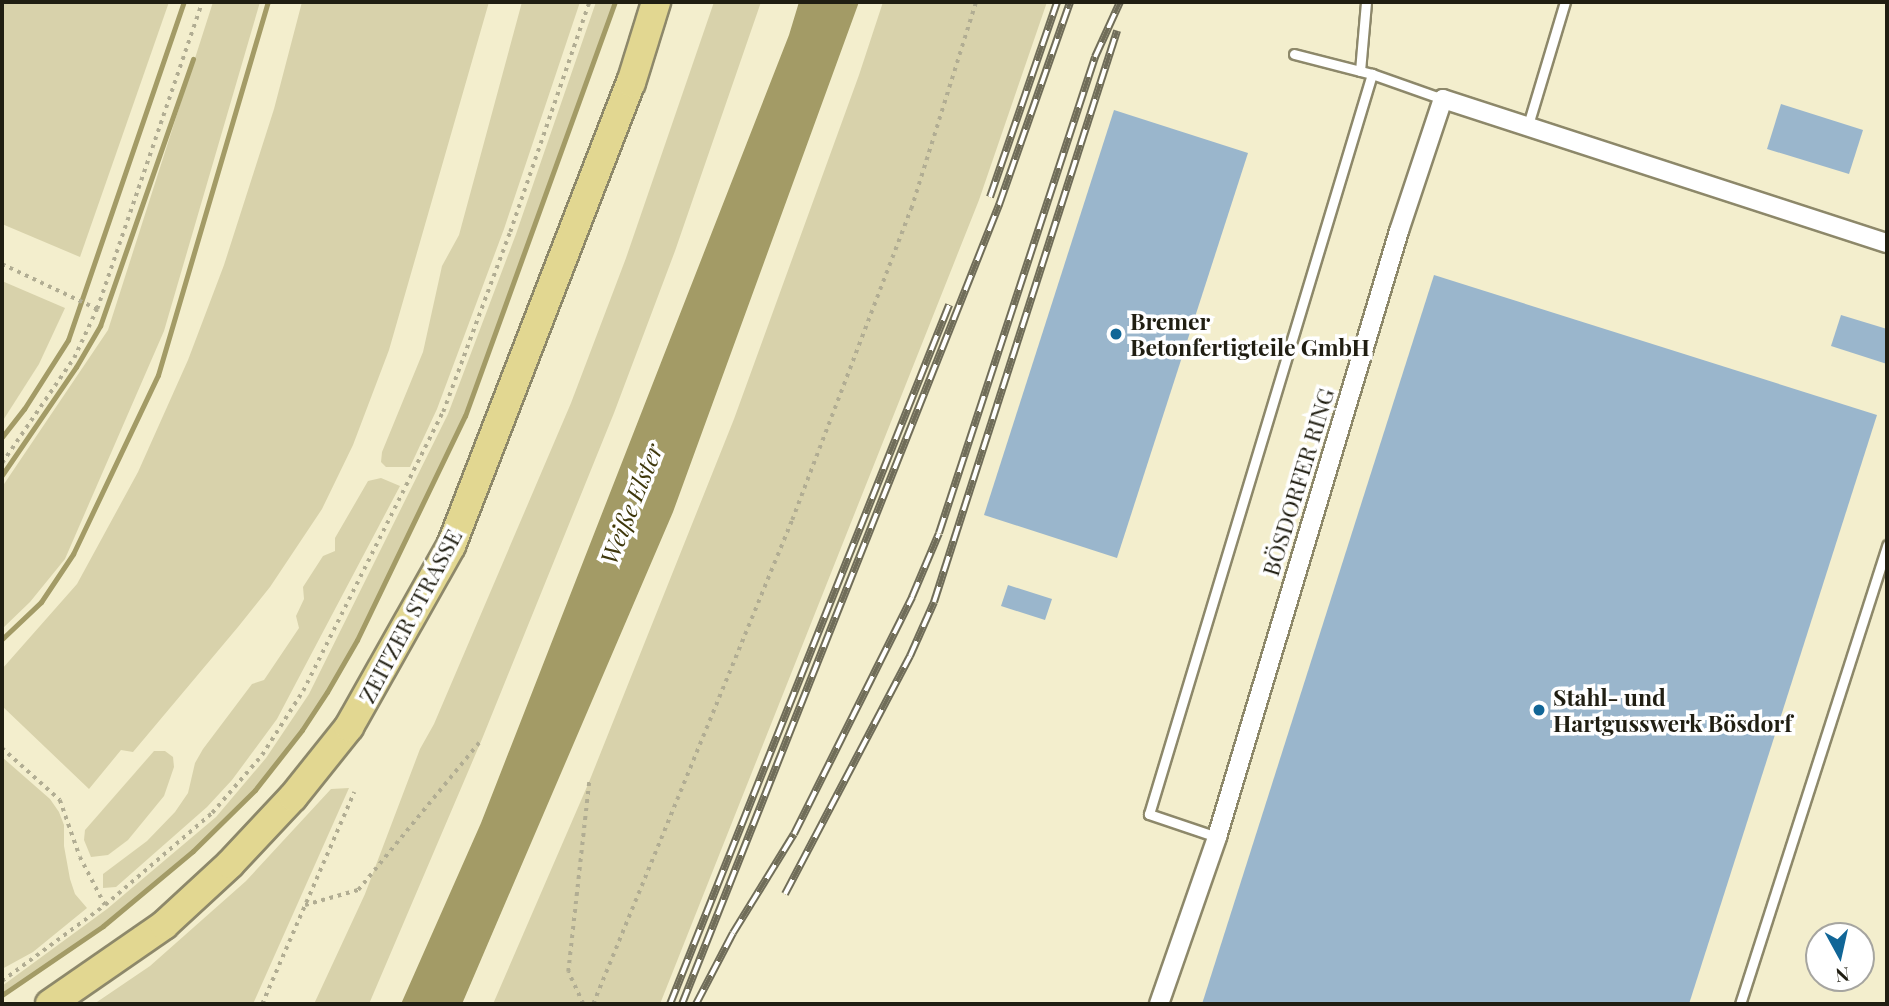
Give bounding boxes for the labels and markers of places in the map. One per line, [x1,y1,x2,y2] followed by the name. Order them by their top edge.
[1130,307,1370,361] place label: Bremer Betonfertigteile GmbH
[1108,326,1124,342] marker: Bremer Betonfertigteile GmbH
[1553,683,1792,737] place label: Stahl- und Hartgusswerk Bösdorf
[1531,702,1547,718] marker: Stahl- und Hartgusswerk Bösdorf

